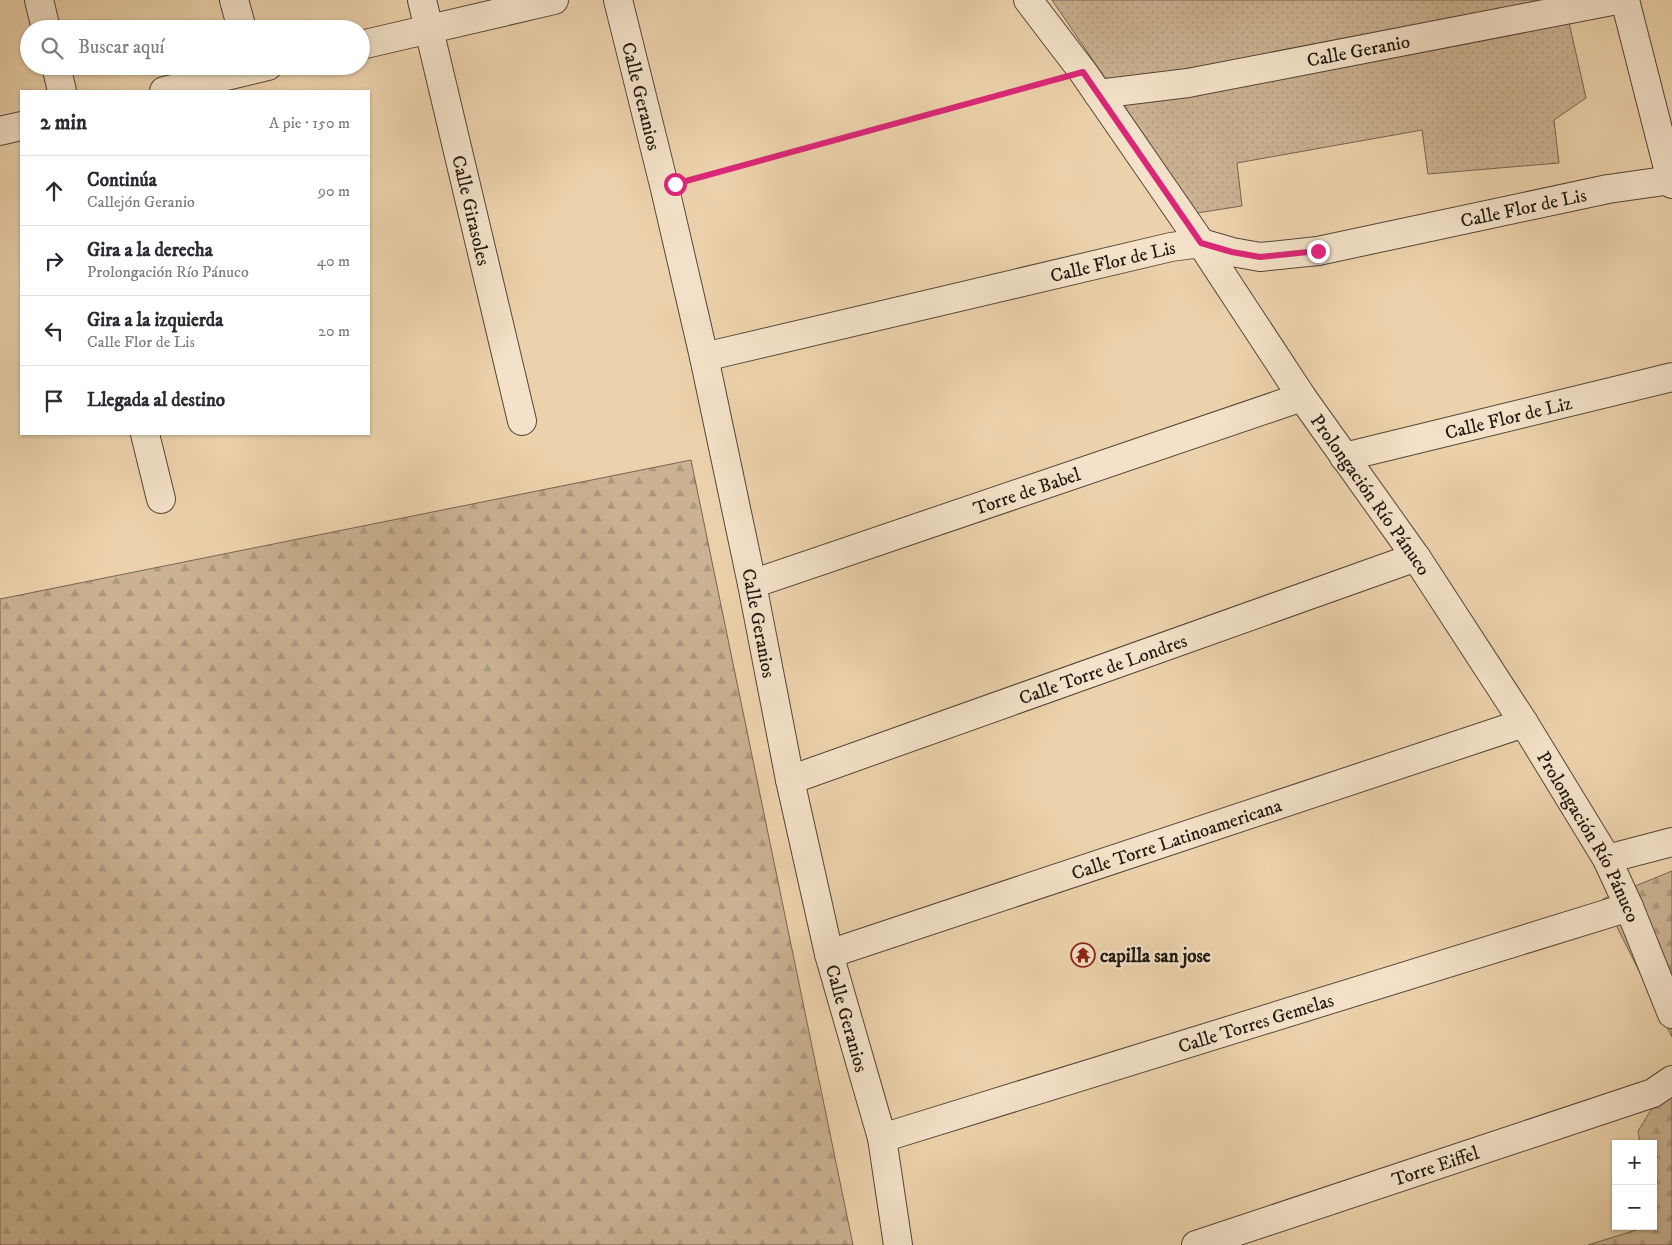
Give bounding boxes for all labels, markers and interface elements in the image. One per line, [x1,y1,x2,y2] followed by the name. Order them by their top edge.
[20,20,370,75] search box
[1305,30,1412,73] street label: Calle Geranio
[38,34,66,62] icon: search
[78,36,164,59] text: Buscar aquí
[616,40,665,153] street label: Calle Geranios
[40,110,87,136] text: 2 min
[269,113,350,133] text: A pie · 150 m
[446,153,495,268] street label: Calle Girasoles
[87,169,157,192] text: Continúa
[664,173,687,196] route start
[40,177,68,205] icon: ahead
[318,181,350,201] text: 90 m
[1459,184,1589,233] street label: Calle Flor de Lis
[87,192,195,212] text: Callejón Geranio
[1048,237,1177,288] street label: Calle Flor de Lis
[87,239,213,262] text: Gira a la derecha
[1307,240,1330,263] route end
[40,247,68,275] icon: right
[317,251,350,271] text: 40 m
[87,262,249,282] text: Prolongación Río Pánuco
[87,309,223,332] text: Gira a la izquierda
[40,317,68,345] icon: left
[318,321,350,341] text: 20 m
[87,332,195,352] text: Calle Flor de Lis
[40,387,68,415] icon: arrive
[87,389,225,412] text: Llegada al destino
[1443,392,1574,445] street label: Calle Flor de Liz
[1305,410,1435,580] street label: Prolongación Río Pánuco
[970,463,1084,521] street label: Torre de Babel
[736,567,780,680] street label: Calle Geranios
[1016,630,1190,710] street label: Calle Torre de Londres
[1531,748,1644,926] street label: Prolongación Río Pánuco
[1069,794,1285,886] street label: Calle Torre Latinoamericana
[1070,942,1096,968] temple icon: capilla san jose
[1100,945,1211,969] place label: capilla san jose
[820,962,872,1075] street label: Calle Geranios
[1175,989,1337,1059] street label: Calle Torres Gemelas
[1612,1140,1657,1230] map controls
[1612,1140,1657,1185] button: +
[1389,1142,1482,1192] street label: Torre Eiffel
[1612,1185,1657,1230] button: −

